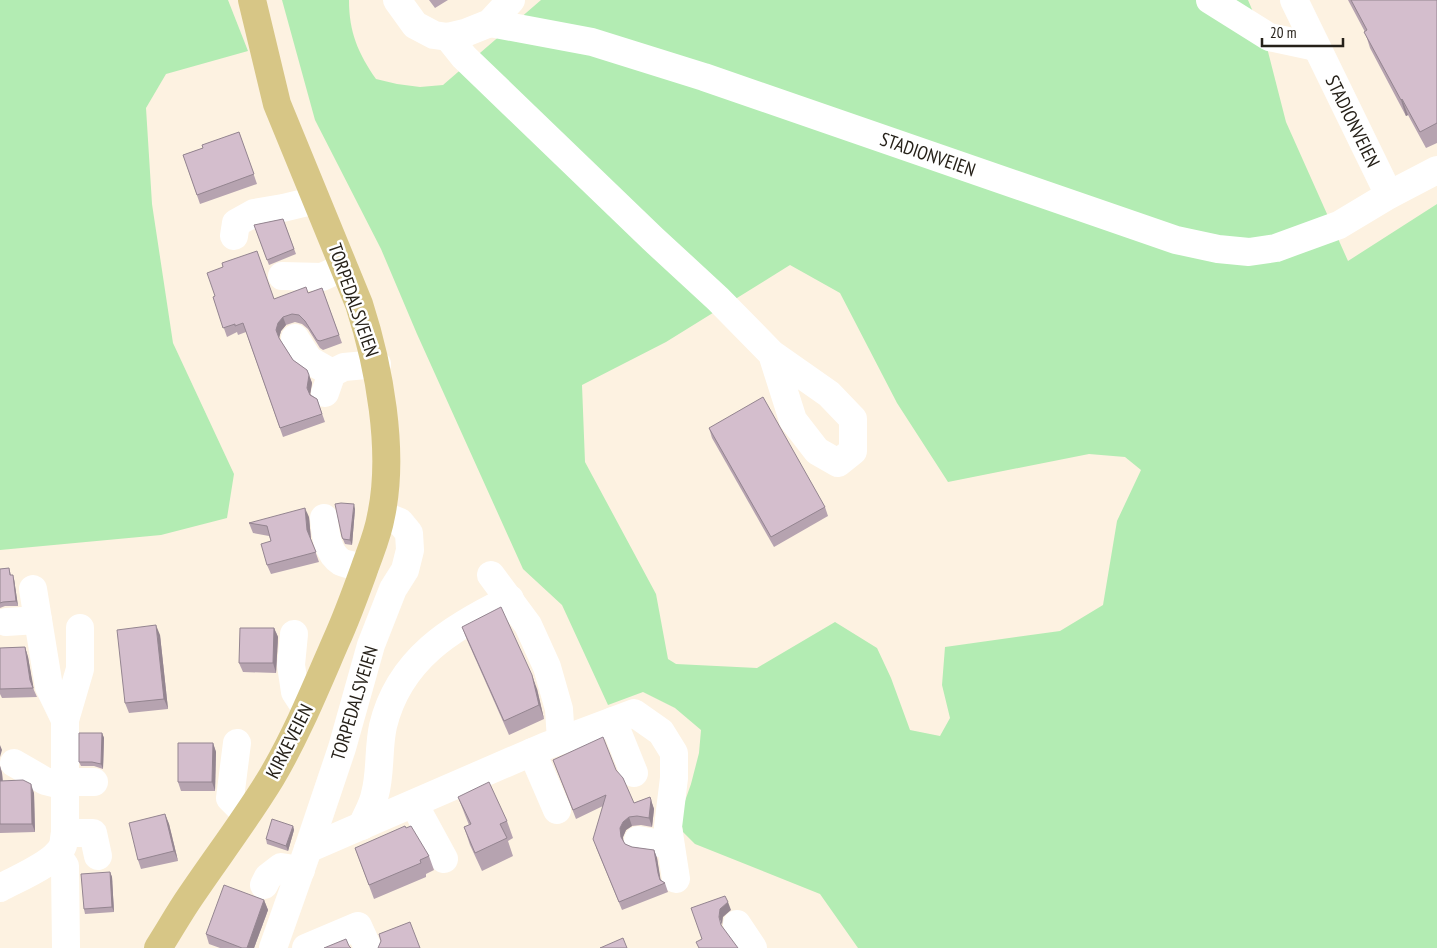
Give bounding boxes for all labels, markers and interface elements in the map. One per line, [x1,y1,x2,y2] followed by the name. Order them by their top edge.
[1262,15,1343,47] scale bar
[1270,23,1296,42] text: 20 m
[1320,71,1386,171] street label: STADIONVEIEN
[877,126,979,182] street label: STADIONVEIEN
[323,240,385,360] street label: TORPEDALSVEIEN
[325,643,383,763] street label: TORPEDALSVEIEN
[260,700,318,782] street label: KIRKEVEIEN

